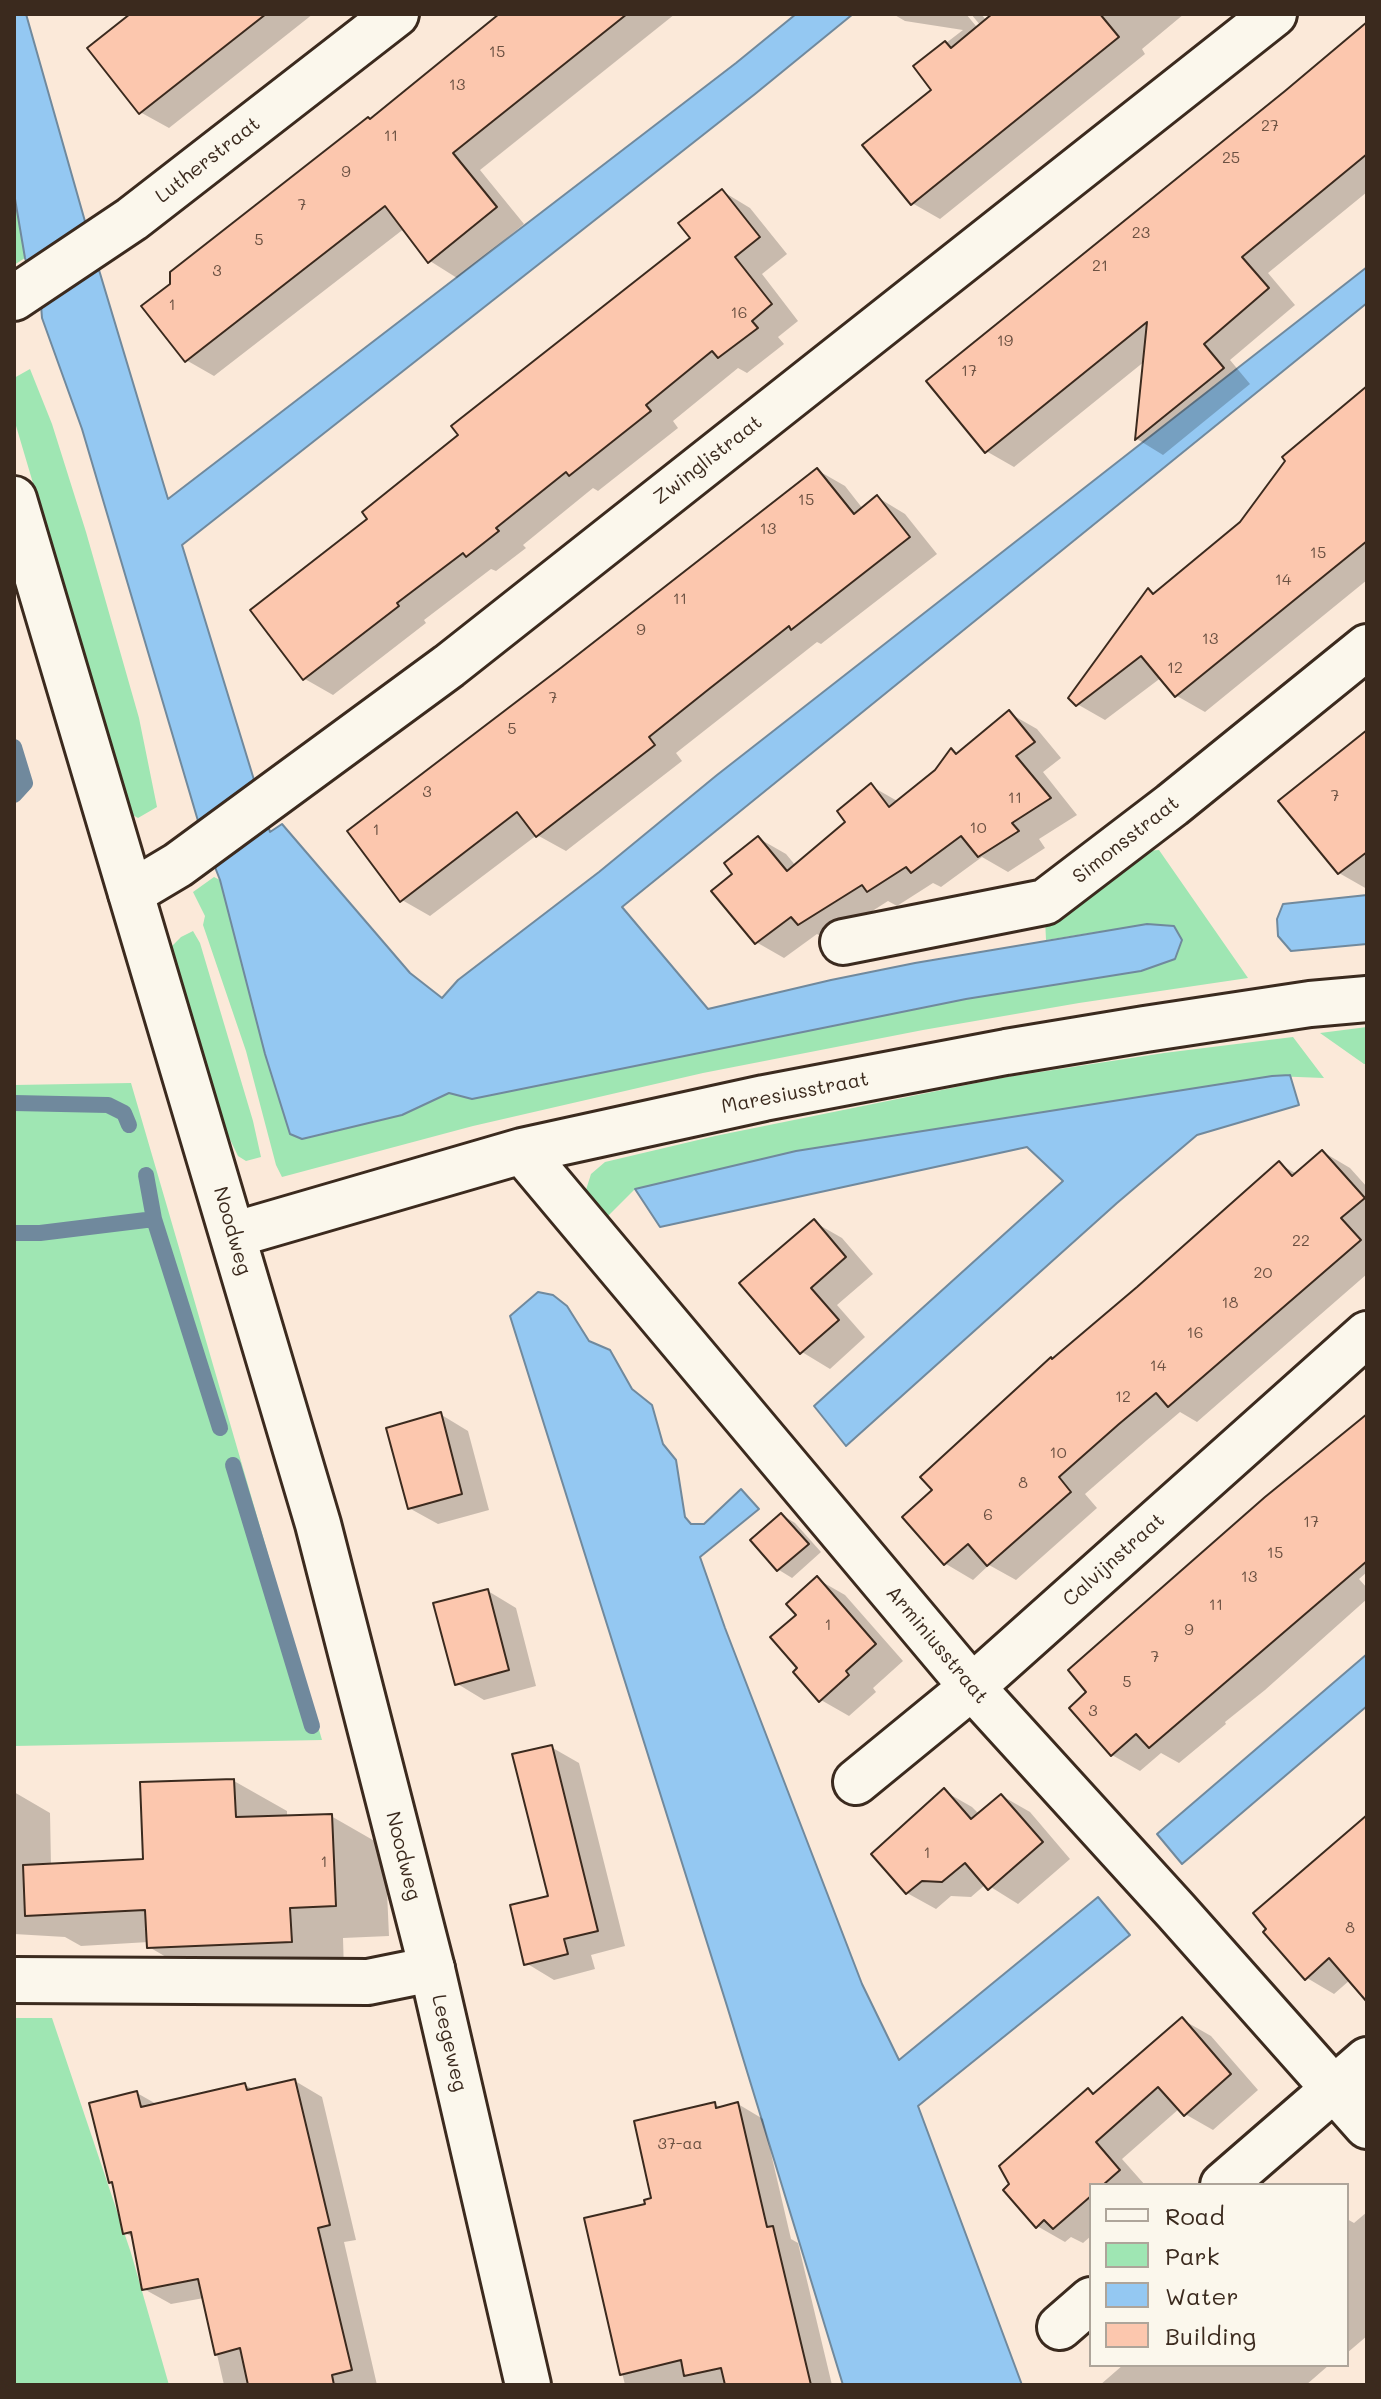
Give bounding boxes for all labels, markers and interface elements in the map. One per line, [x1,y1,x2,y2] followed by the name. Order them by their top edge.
[489,42,505,62] house number: 15
[449,75,465,95] house number: 13
[151,112,265,208] street label: Lutherstraat
[1261,116,1279,136] house number: 27
[384,126,398,146] house number: 11
[1222,148,1240,168] house number: 25
[341,162,351,182] house number: 9
[298,195,306,215] house number: 7
[1132,223,1150,243] house number: 23
[254,230,264,250] house number: 5
[1092,256,1108,276] house number: 21
[212,261,222,281] house number: 3
[168,295,176,315] house number: 1
[731,303,747,323] house number: 16
[997,331,1013,351] house number: 19
[961,361,977,381] house number: 17
[649,410,767,510] street label: Zwinglistraat
[798,490,814,510] house number: 15
[760,519,776,539] house number: 13
[1310,543,1326,563] house number: 15
[1275,570,1291,590] house number: 14
[673,589,687,609] house number: 11
[636,620,646,640] house number: 9
[1202,629,1218,649] house number: 13
[1167,658,1183,678] house number: 12
[549,688,557,708] house number: 7
[507,719,517,739] house number: 5
[422,782,432,802] house number: 3
[1331,786,1339,806] house number: 7
[1008,788,1022,808] house number: 11
[1068,791,1184,889] street label: Simonsstraat
[969,818,987,838] house number: 10
[372,820,380,840] house number: 1
[719,1067,871,1119] street label: Maresiusstraat
[208,1184,256,1278] street label: Noodweg
[1292,1231,1310,1251] house number: 22
[1254,1263,1272,1283] house number: 20
[1222,1293,1238,1313] house number: 18
[1187,1323,1203,1343] house number: 16
[1150,1356,1166,1376] house number: 14
[1115,1387,1131,1407] house number: 12
[1049,1443,1067,1463] house number: 10
[1018,1473,1028,1493] house number: 8
[983,1505,993,1525] house number: 6
[1058,1508,1170,1612] street label: Calvijnstraat
[1303,1512,1319,1532] house number: 17
[1267,1543,1283,1563] house number: 15
[1241,1567,1257,1587] house number: 13
[881,1581,993,1709] street label: Arminiusstraat
[1209,1595,1223,1615] house number: 11
[824,1615,832,1635] house number: 1
[1184,1620,1194,1640] house number: 9
[1151,1647,1159,1667] house number: 7
[1122,1672,1132,1692] house number: 5
[1088,1701,1098,1721] house number: 3
[380,1809,426,1903] street label: Noodweg
[923,1843,931,1863] house number: 1
[320,1852,328,1872] house number: 1
[1345,1918,1355,1938] house number: 8
[426,1992,472,2094] street label: Leegeweg
[658,2134,702,2154] house number: 37-aa
[1089,2183,1349,2367] legend
[1165,2200,1225,2231] text: Road
[1165,2240,1219,2271] text: Park
[1165,2280,1239,2311] text: Water
[1165,2320,1256,2351] text: Building

